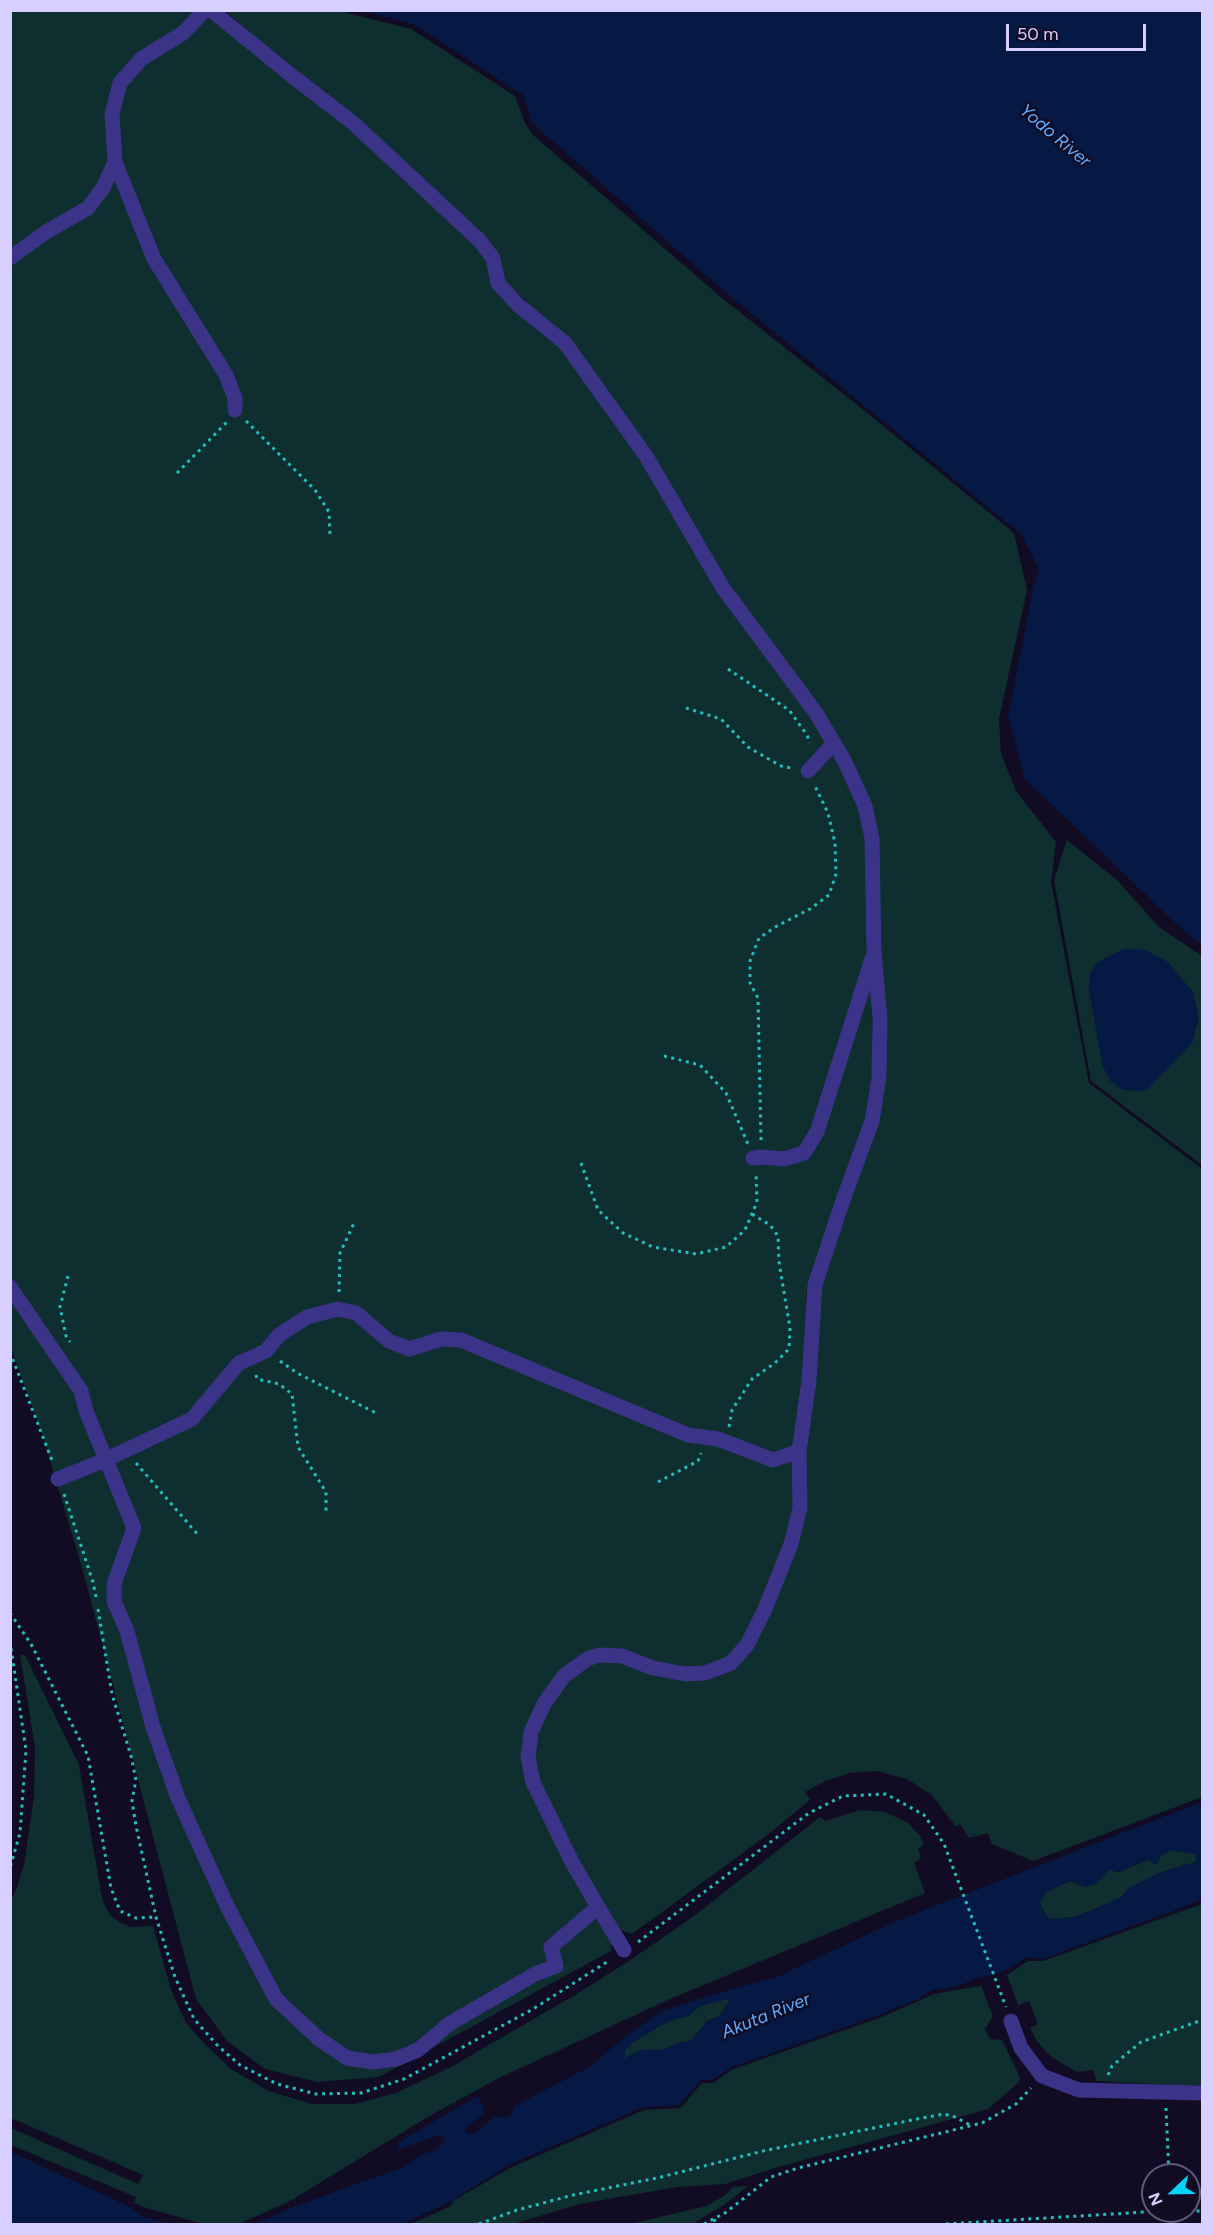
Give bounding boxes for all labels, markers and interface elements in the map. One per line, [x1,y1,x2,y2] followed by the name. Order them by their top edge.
[1009,12,1148,50] scale bar
[1017,23,1059,45] text: 50 m
[1015,100,1095,172] water label: Yodo River
[719,1988,813,2044] water label: Akuta River
[1141,2163,1201,2223] north arrow
[1145,2190,1167,2208] text: N

